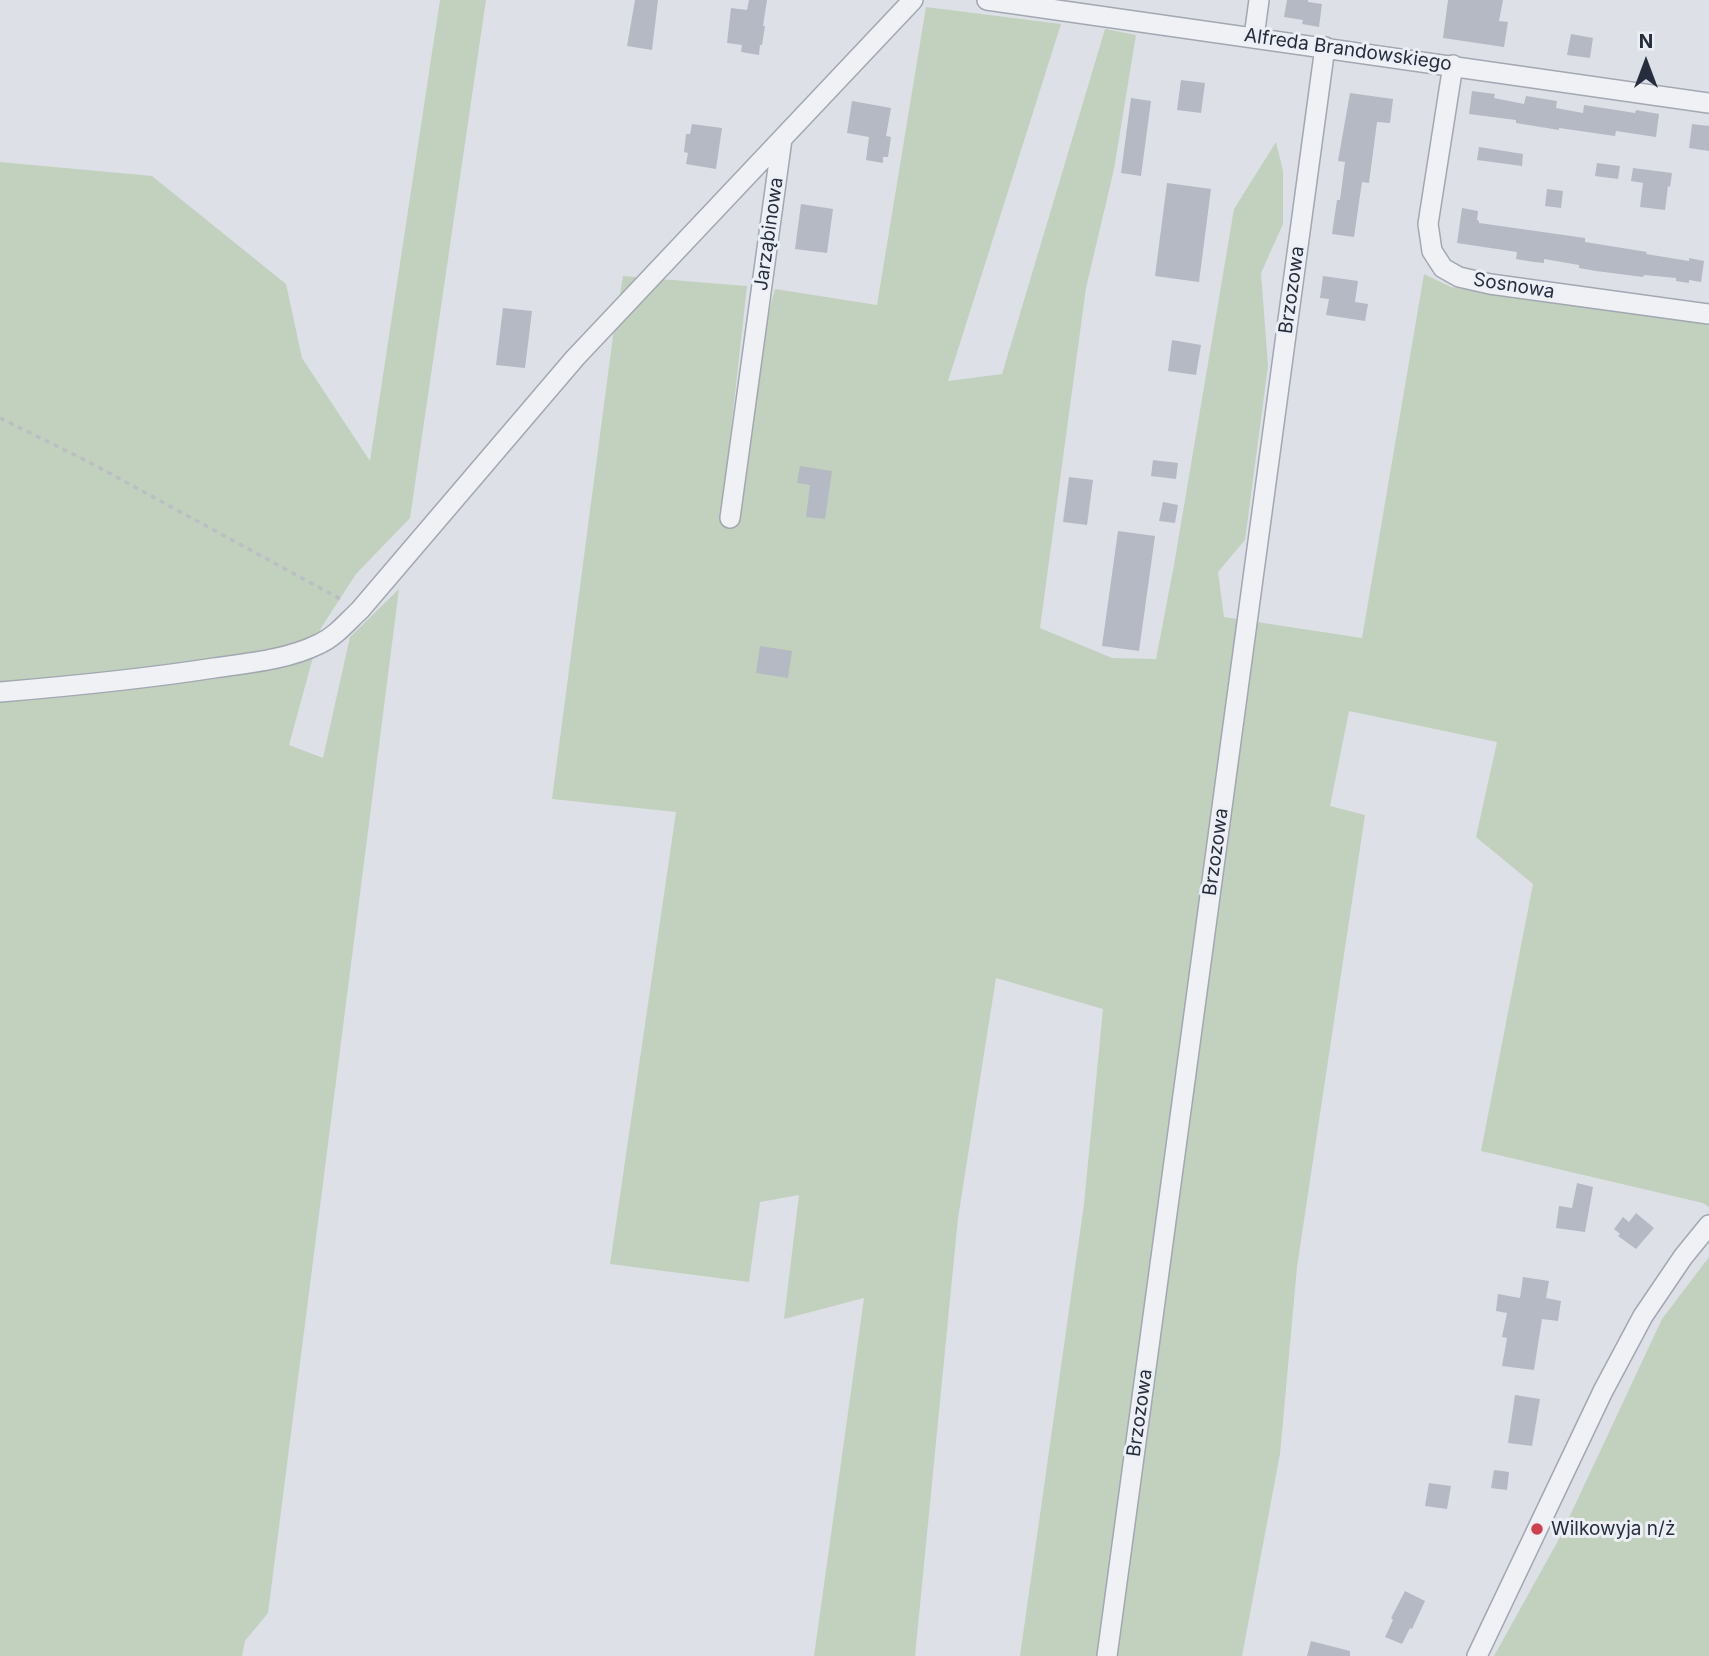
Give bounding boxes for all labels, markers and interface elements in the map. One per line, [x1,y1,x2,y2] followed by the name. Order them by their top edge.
[1243,24,1453,76] street label: Alfreda Brandowskiego
[1611,28,1681,98] north arrow
[1639,30,1653,53] text: N
[750,176,788,292] street label: Jarząbinowa
[1275,245,1309,335] street label: Brzozowa
[1472,268,1556,304] street label: Sosnowa
[1199,807,1233,897] street label: Brzozowa
[1123,1368,1157,1458] street label: Brzozowa
[1551,1518,1675,1540] place label: Wilkowyja n/ż
[1529,1521,1545,1537] marker: Wilkowyja n/ż

